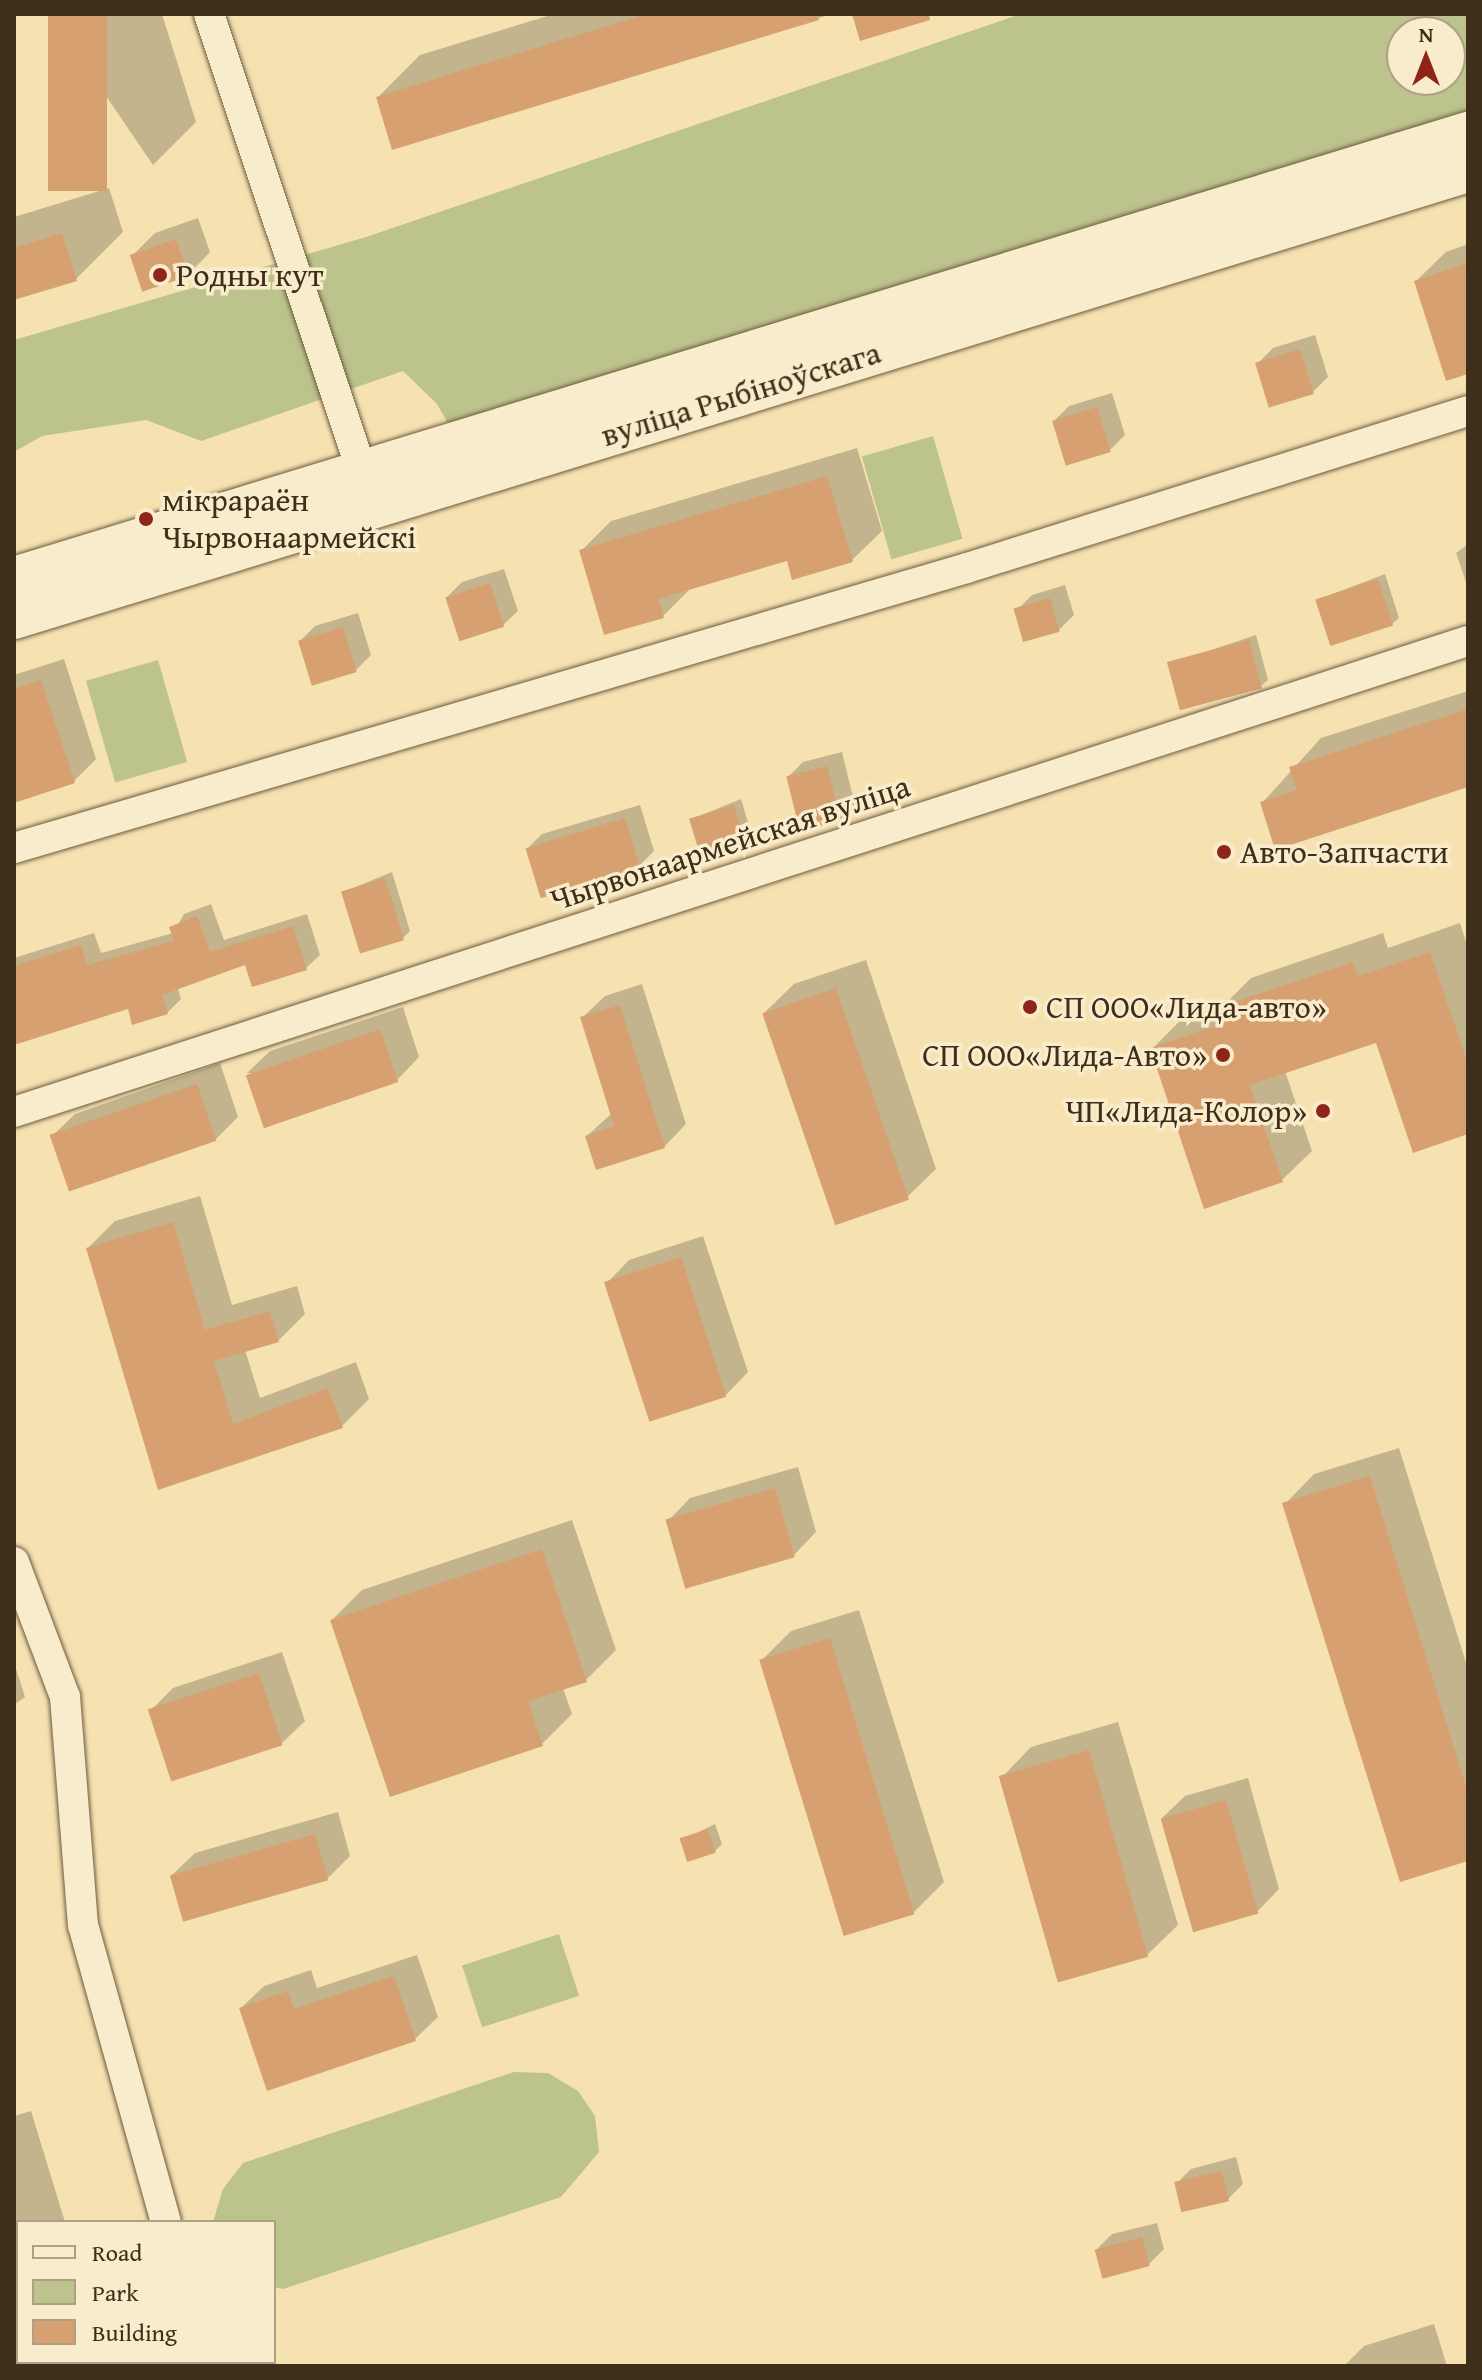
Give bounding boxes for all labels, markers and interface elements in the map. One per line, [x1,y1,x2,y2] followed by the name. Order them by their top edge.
[1386,16,1466,96] north arrow
[1419,18,1433,50] text: N
[176,256,323,294] place label: Родны кут
[151,266,169,284] marker: Родны кут
[597,333,885,455] street label: вуліца Рыбіноўскага
[162,482,416,557] place label: мікрараён Чырвонаармейскі
[137,510,155,528] marker: мікрараён Чырвонаармейскі
[545,767,915,919] street label: Чырвонаармейская вуліца
[1240,833,1449,871] place label: Авто-Запчасти
[1215,843,1233,861] marker: Авто-Запчасти
[1046,988,1327,1026] place label: СП ООО«Лида-авто»
[1021,998,1039,1016] marker: СП ООО«Лида-авто»
[922,1036,1207,1074] place label: СП ООО«Лида-Авто»
[1214,1046,1232,1064] marker: СП ООО«Лида-Авто»
[1065,1092,1307,1130] place label: ЧП«Лида-Колор»
[1314,1102,1332,1120] marker: ЧП«Лида-Колор»
[16,2220,276,2364] legend
[92,2235,142,2270] text: Road
[92,2275,138,2310] text: Park
[92,2315,177,2350] text: Building

